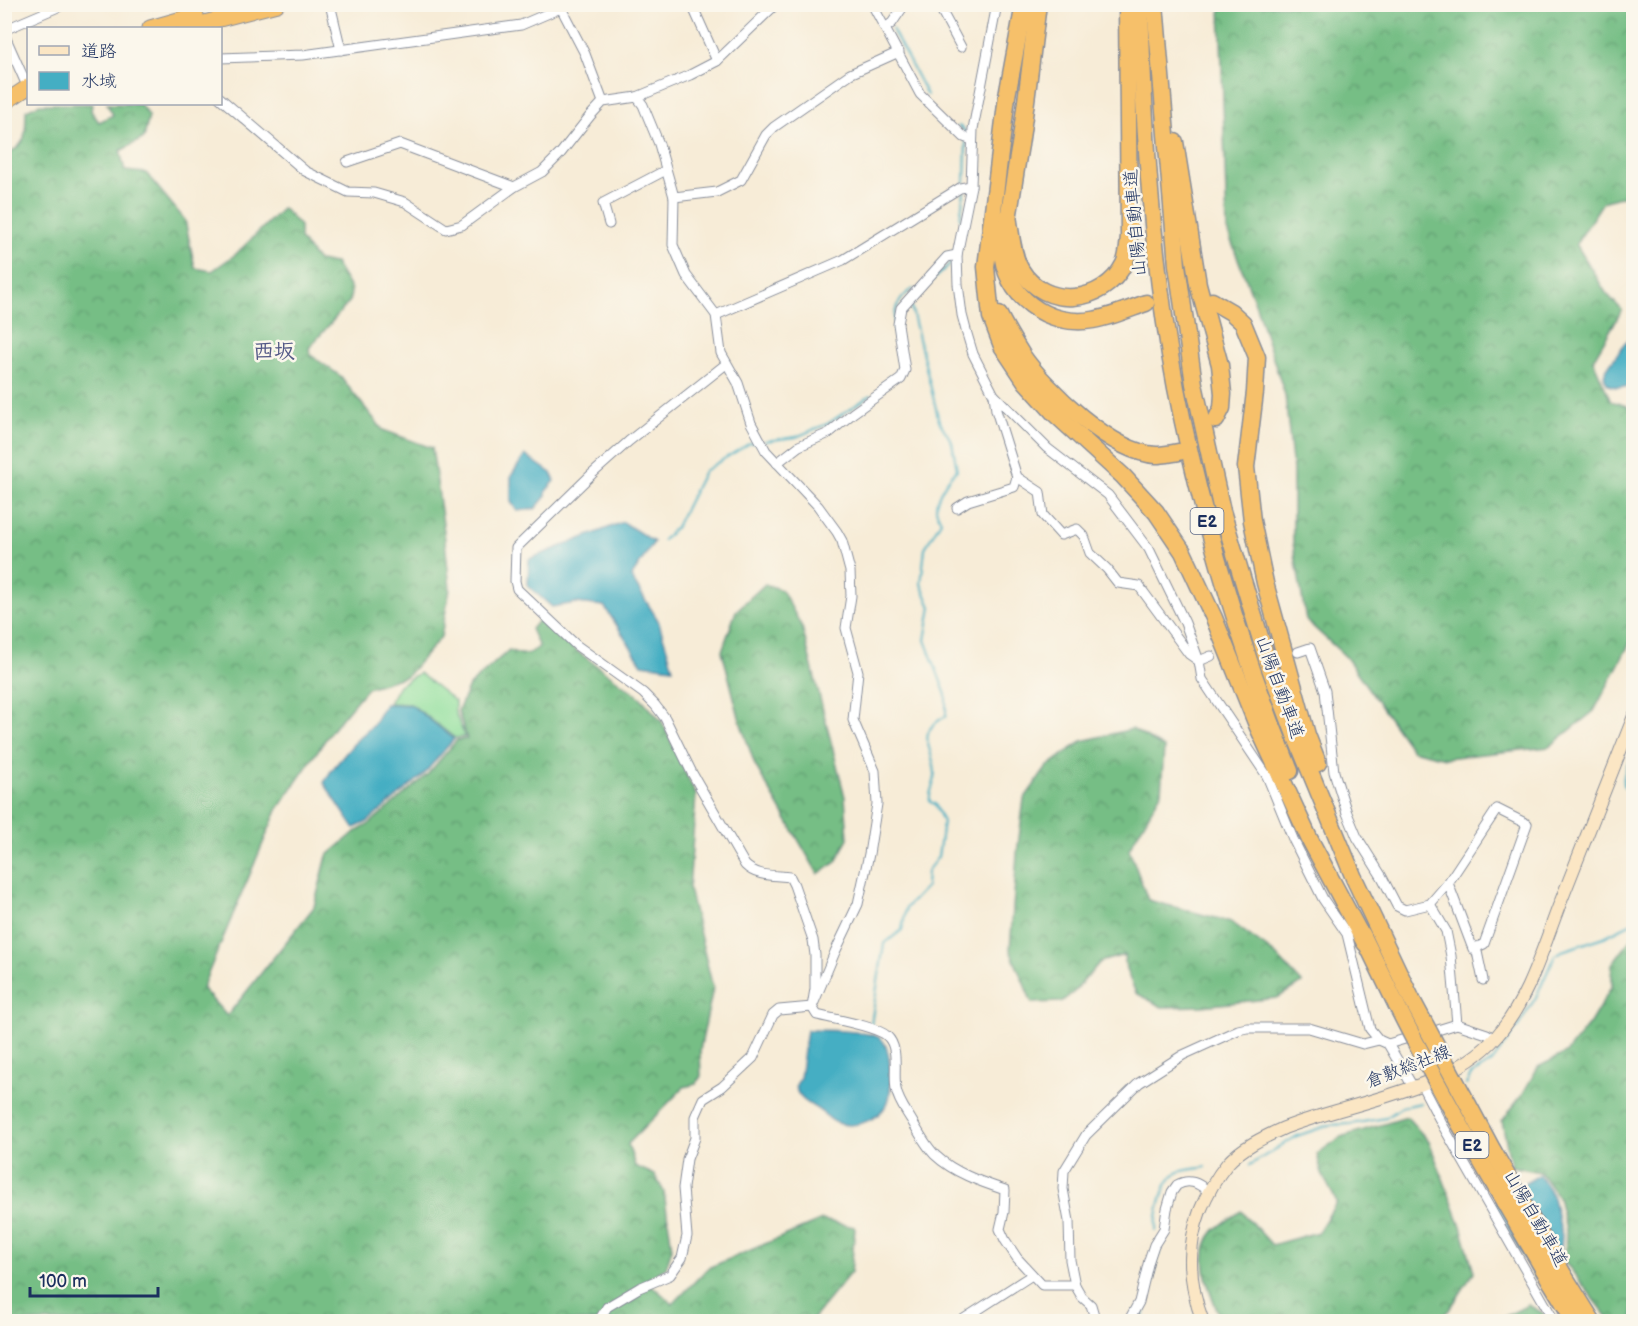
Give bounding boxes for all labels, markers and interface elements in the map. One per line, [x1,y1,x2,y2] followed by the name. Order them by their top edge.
[27,27,222,105] legend
[81,41,117,62] text: 道路
[81,71,117,92] text: 水域
[1120,168,1151,278] street label: 山陽自動車道
[253,339,295,364] district label: 西坂
[1190,508,1224,534] road number: E2
[1251,633,1308,742] street label: 山陽自動車道
[1362,1041,1454,1092] street label: 倉敷総社線
[1456,1132,1488,1158] road number: E2
[1499,1166,1572,1270] street label: 山陽自動車道
[30,1260,158,1298] scale bar
[39,1271,87,1292] text: 100 m

